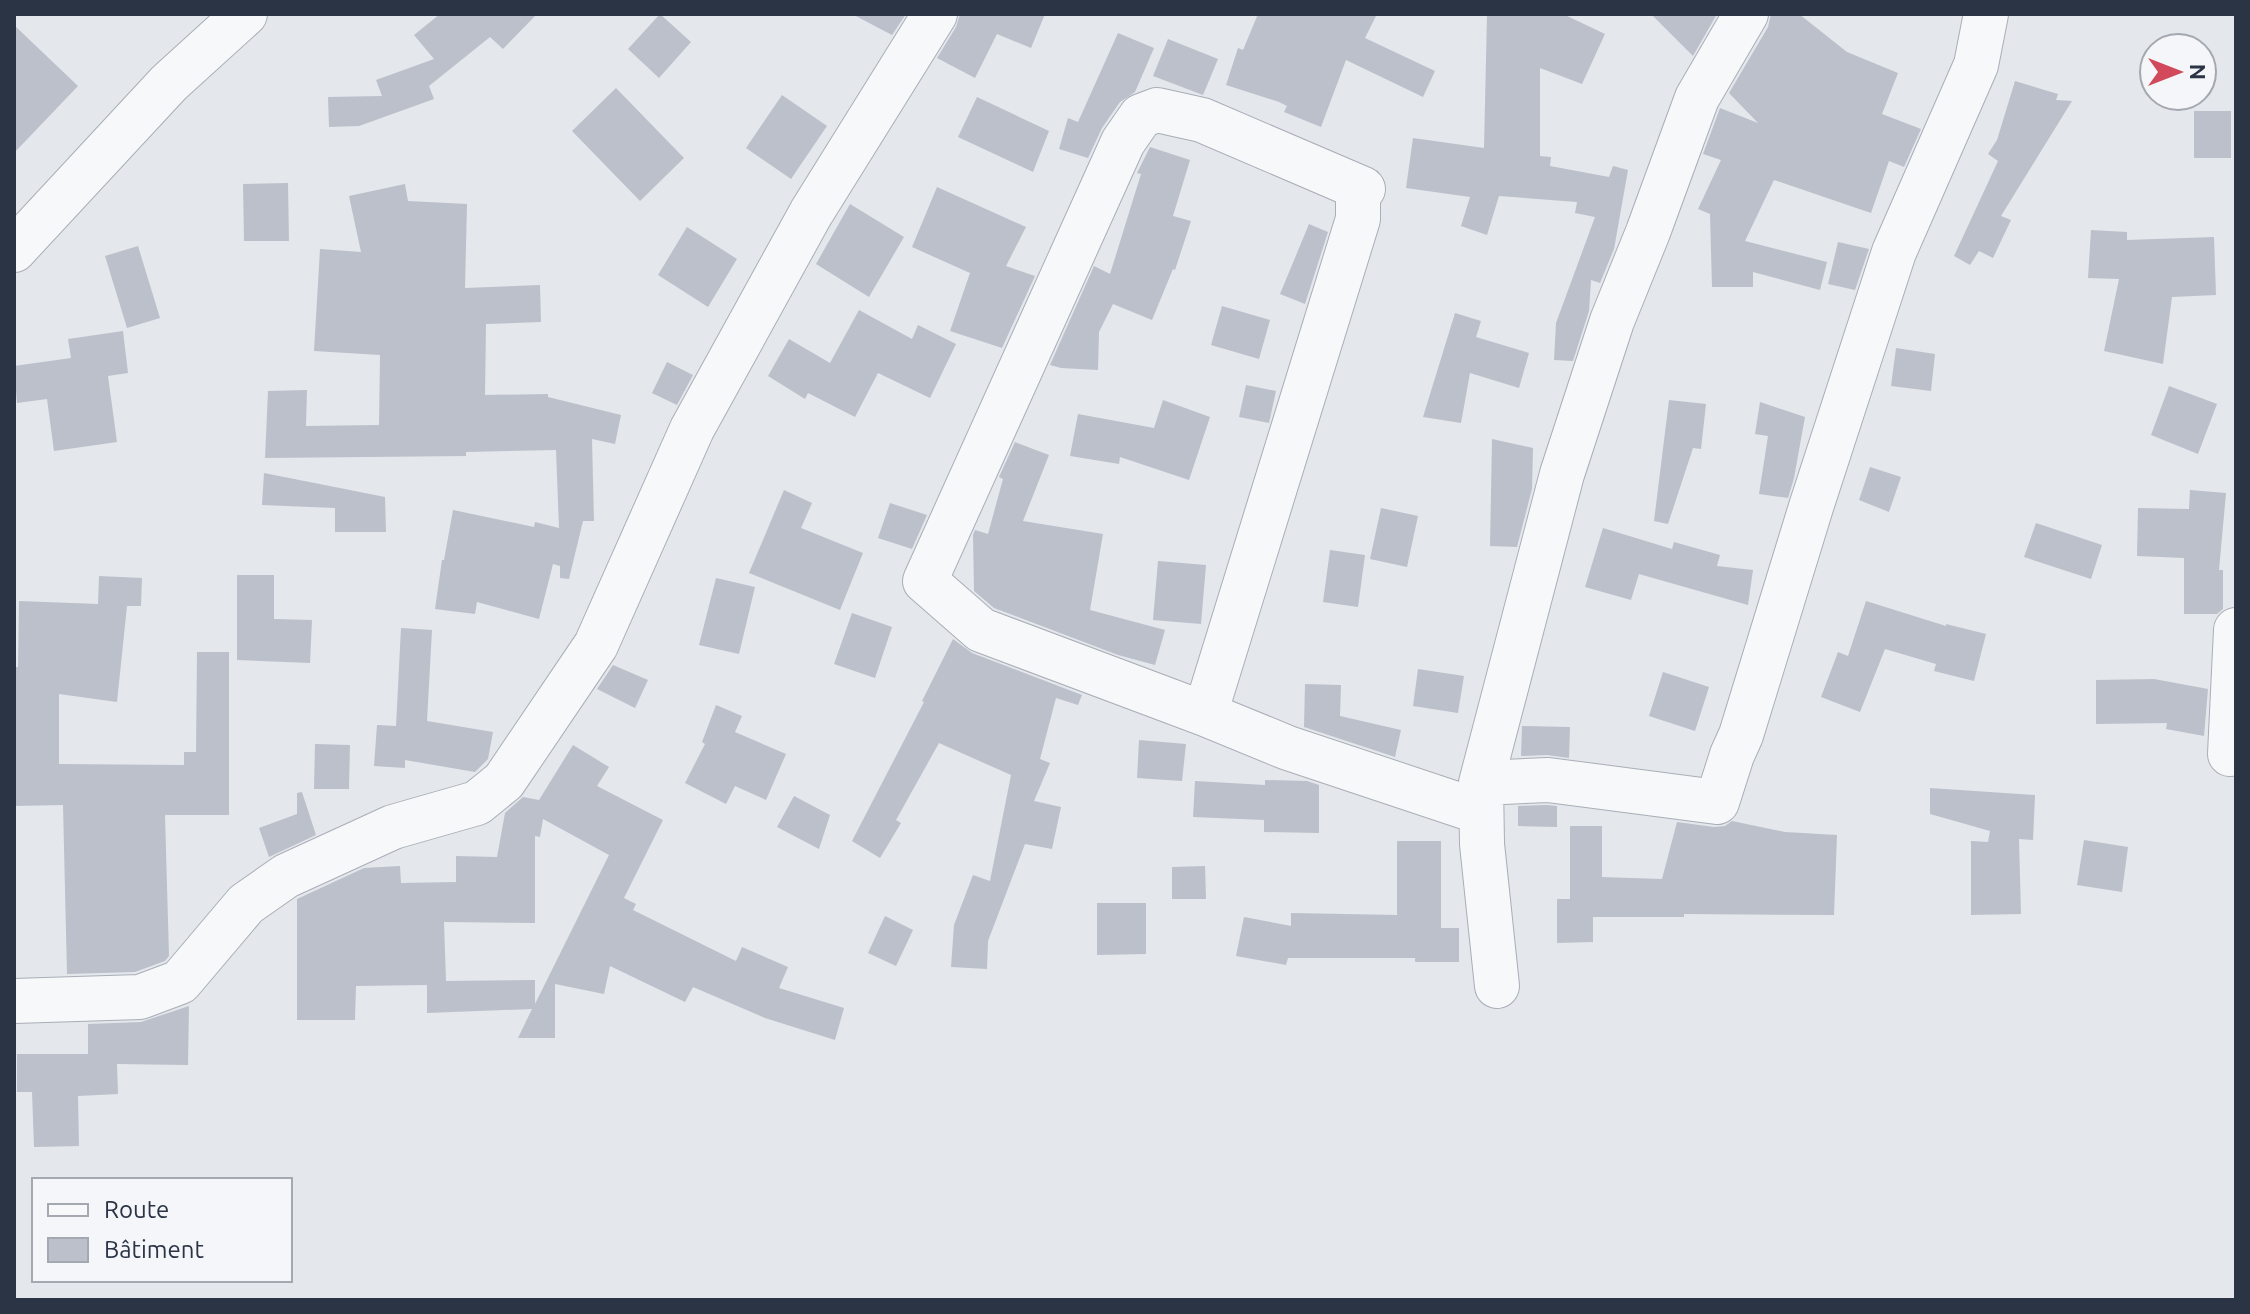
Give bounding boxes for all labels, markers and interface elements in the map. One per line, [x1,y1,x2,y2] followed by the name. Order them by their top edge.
[2138,32,2218,112] north arrow
[2186,64,2211,80] text: N
[32,1178,292,1282] legend
[104,1196,169,1223] text: Route
[104,1236,205,1263] text: Bâtiment

